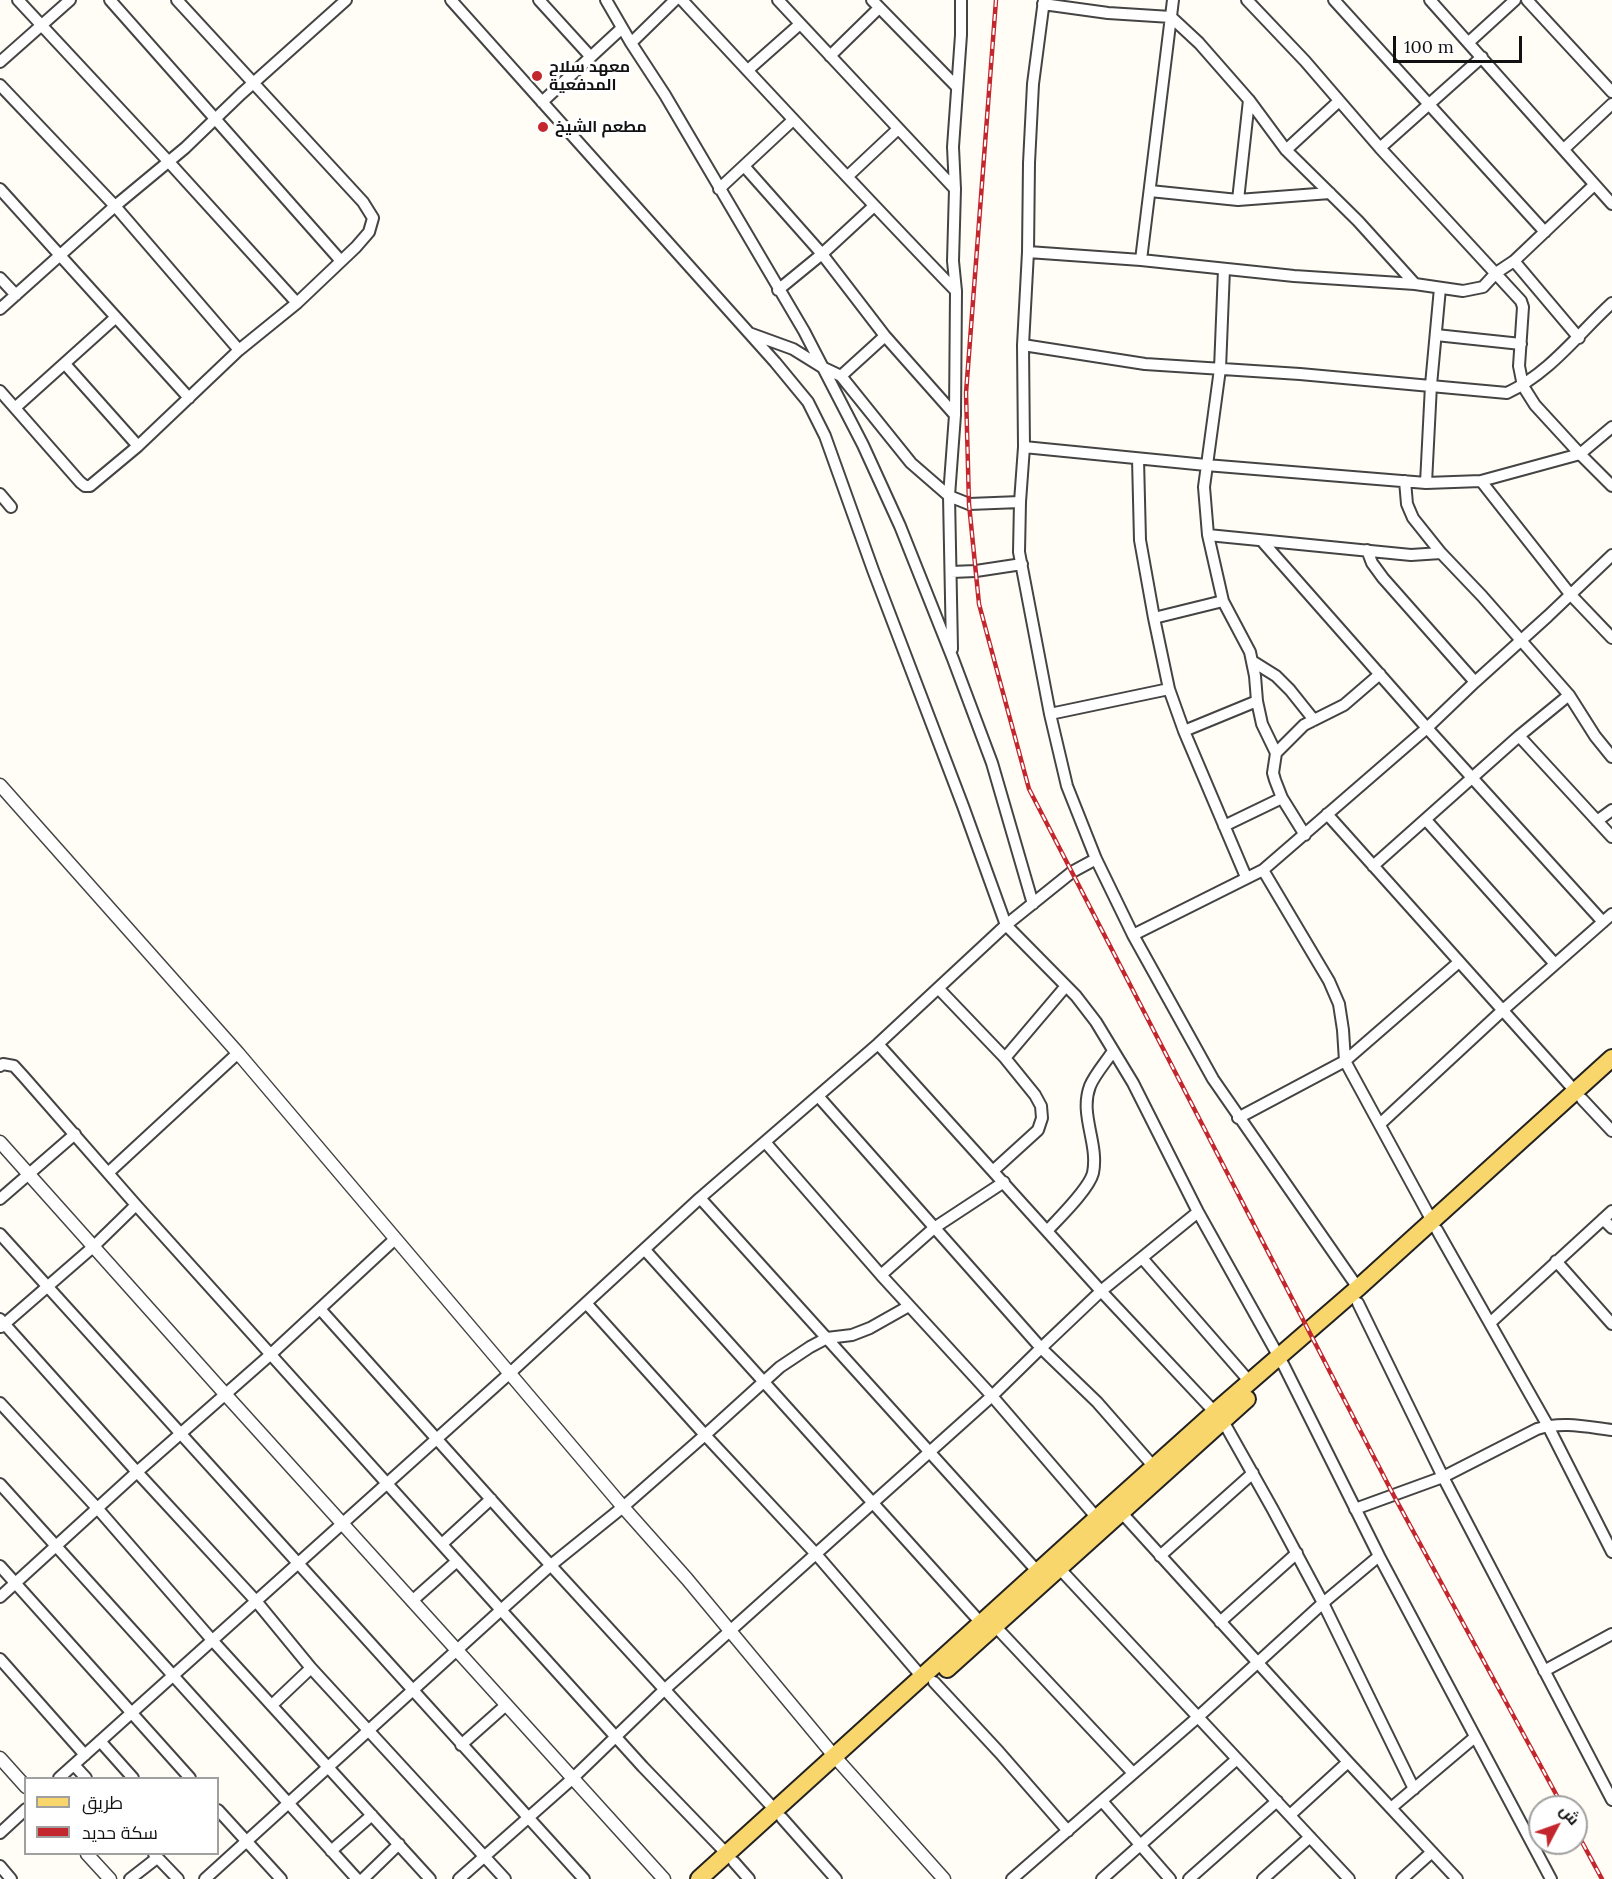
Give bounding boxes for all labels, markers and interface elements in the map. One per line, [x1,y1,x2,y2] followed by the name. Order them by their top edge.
[1396,24,1525,62] scale bar
[1404,35,1454,58] text: 100 m
[549,57,630,95] place label: معهد سلاح المدفعية
[530,69,544,83] marker: معهد سلاح المدفعية
[555,117,647,137] place label: مطعم الشيخ
[536,120,550,134] marker: مطعم الشيخ
[24,1777,219,1855] legend
[82,1791,123,1814] text: طريق
[1528,1795,1588,1855] north arrow
[1556,1800,1584,1829] text: ش
[82,1821,158,1844] text: سكة حديد

